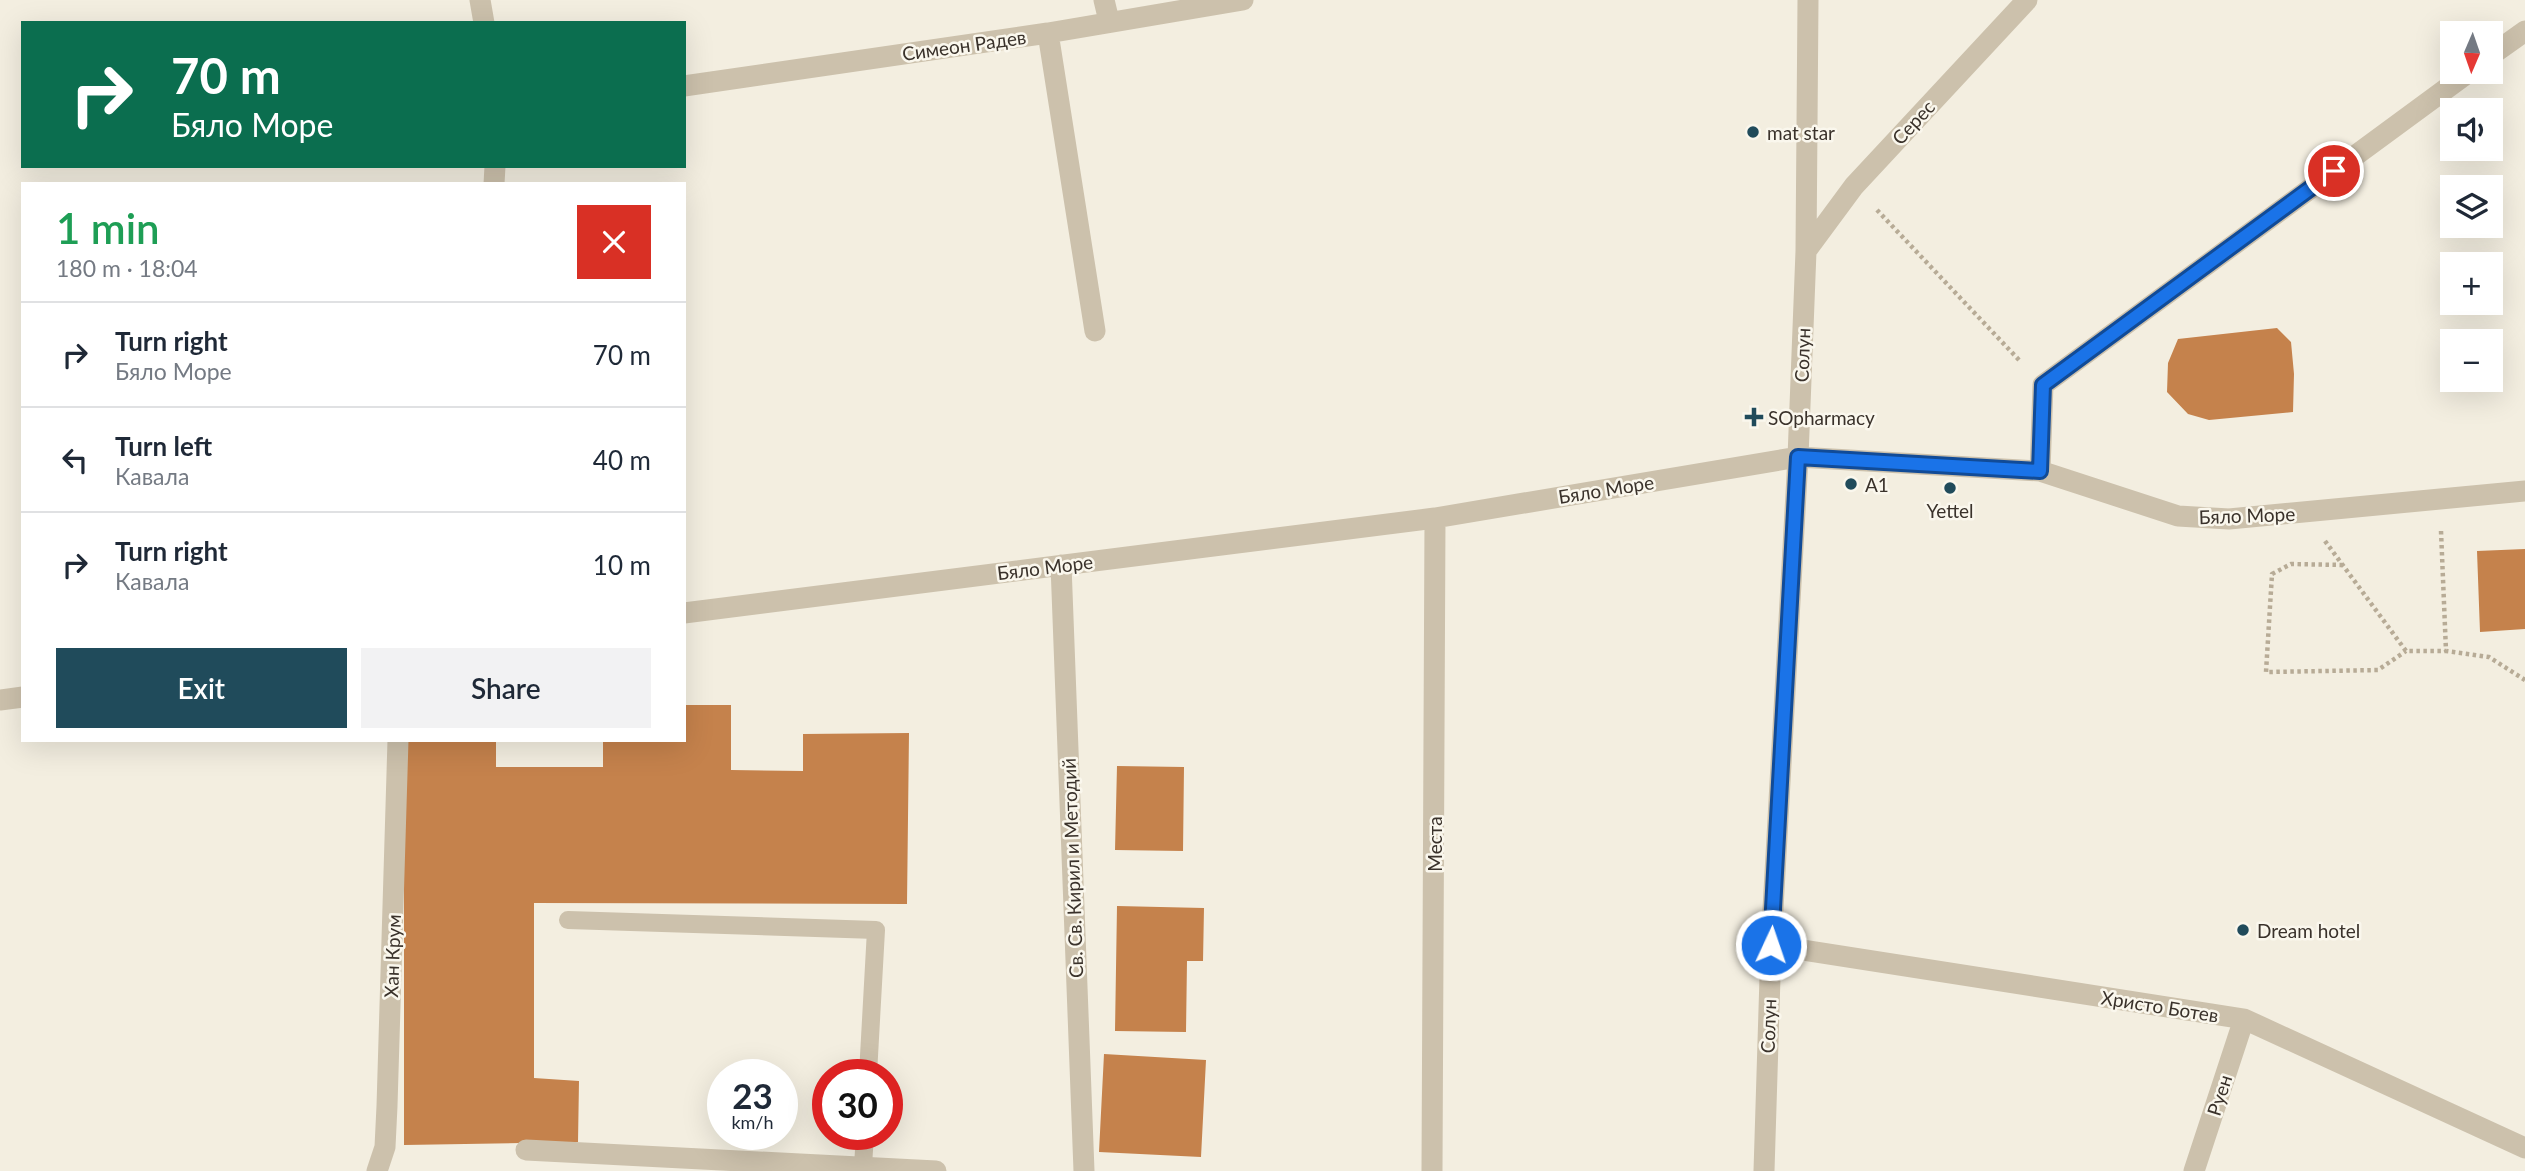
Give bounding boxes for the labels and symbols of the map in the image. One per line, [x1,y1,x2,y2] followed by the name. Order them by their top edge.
[2440,21,2502,84] north arrow
[901,25,1027,65] street label: Симеон Радев
[1887,95,1939,149] street label: Серес
[1767,121,1835,144] place label: mat star
[1745,124,1761,140] marker: mat star
[2304,141,2364,201] pin
[1790,327,1814,383] street label: Солун
[1768,406,1875,429] place label: SOpharmacy
[1746,409,1762,425] marker: SOpharmacy
[1557,470,1655,508] street label: Бяло Море
[1865,473,1889,496] place label: A1
[1843,476,1859,492] marker: A1
[1942,480,1958,496] marker: Yettel
[1926,499,1974,522] place label: Yettel
[2198,502,2296,528] street label: Бяло Море
[996,550,1094,584] street label: Бяло Море
[1057,758,1087,978] street label: Св. Св. Кирил и Методий
[1423,816,1446,872] street label: Места
[1734,908,1808,982] position arrow
[379,914,405,998] street label: Хан Крум
[2257,919,2360,942] place label: Dream hotel
[2235,922,2251,938] marker: Dream hotel
[2100,985,2220,1027] street label: Христо Ботев
[1756,998,1780,1054] street label: Солун
[812,1059,903,1150] speed limit sign: 30
[2202,1072,2236,1118] street label: Руен

